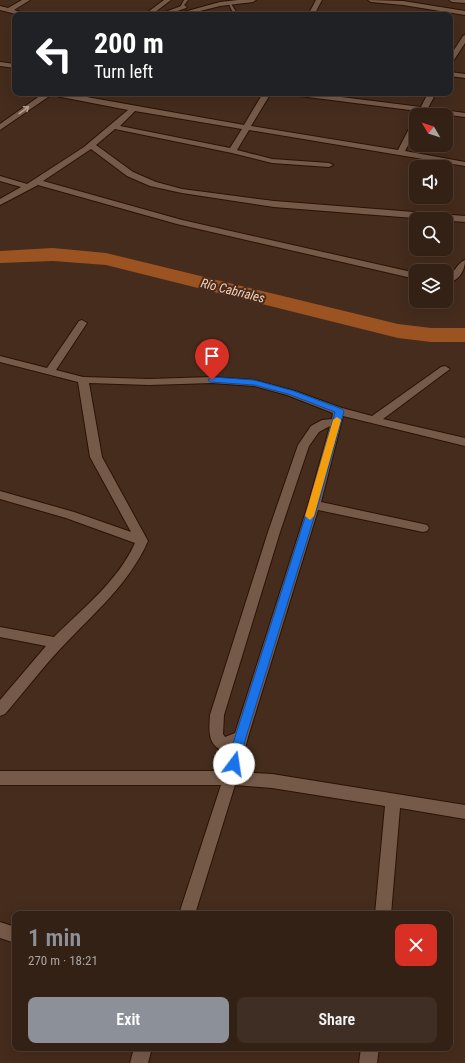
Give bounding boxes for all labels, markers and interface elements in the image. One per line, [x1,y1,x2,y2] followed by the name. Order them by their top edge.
[94,27,164,60] text: 200 m
[28,28,80,80] icon: left
[94,61,153,82] text: Turn left
[19,106,30,114] one-way arrow
[409,108,453,152] north arrow
[409,108,453,308] map controls
[409,160,453,204] button: sound
[409,212,453,256] button: search
[409,264,453,308] button: layers
[199,275,267,306] water label: Río Cabriales
[195,339,229,380] pin
[201,345,223,367] icon: arrive
[213,743,255,785] position arrow
[28,924,81,952] text: 1 min
[395,924,437,966] button: close
[28,953,98,968] text: 270 m · 18:21
[28,997,229,1043] button: Exit
[237,997,437,1043] button: Share

